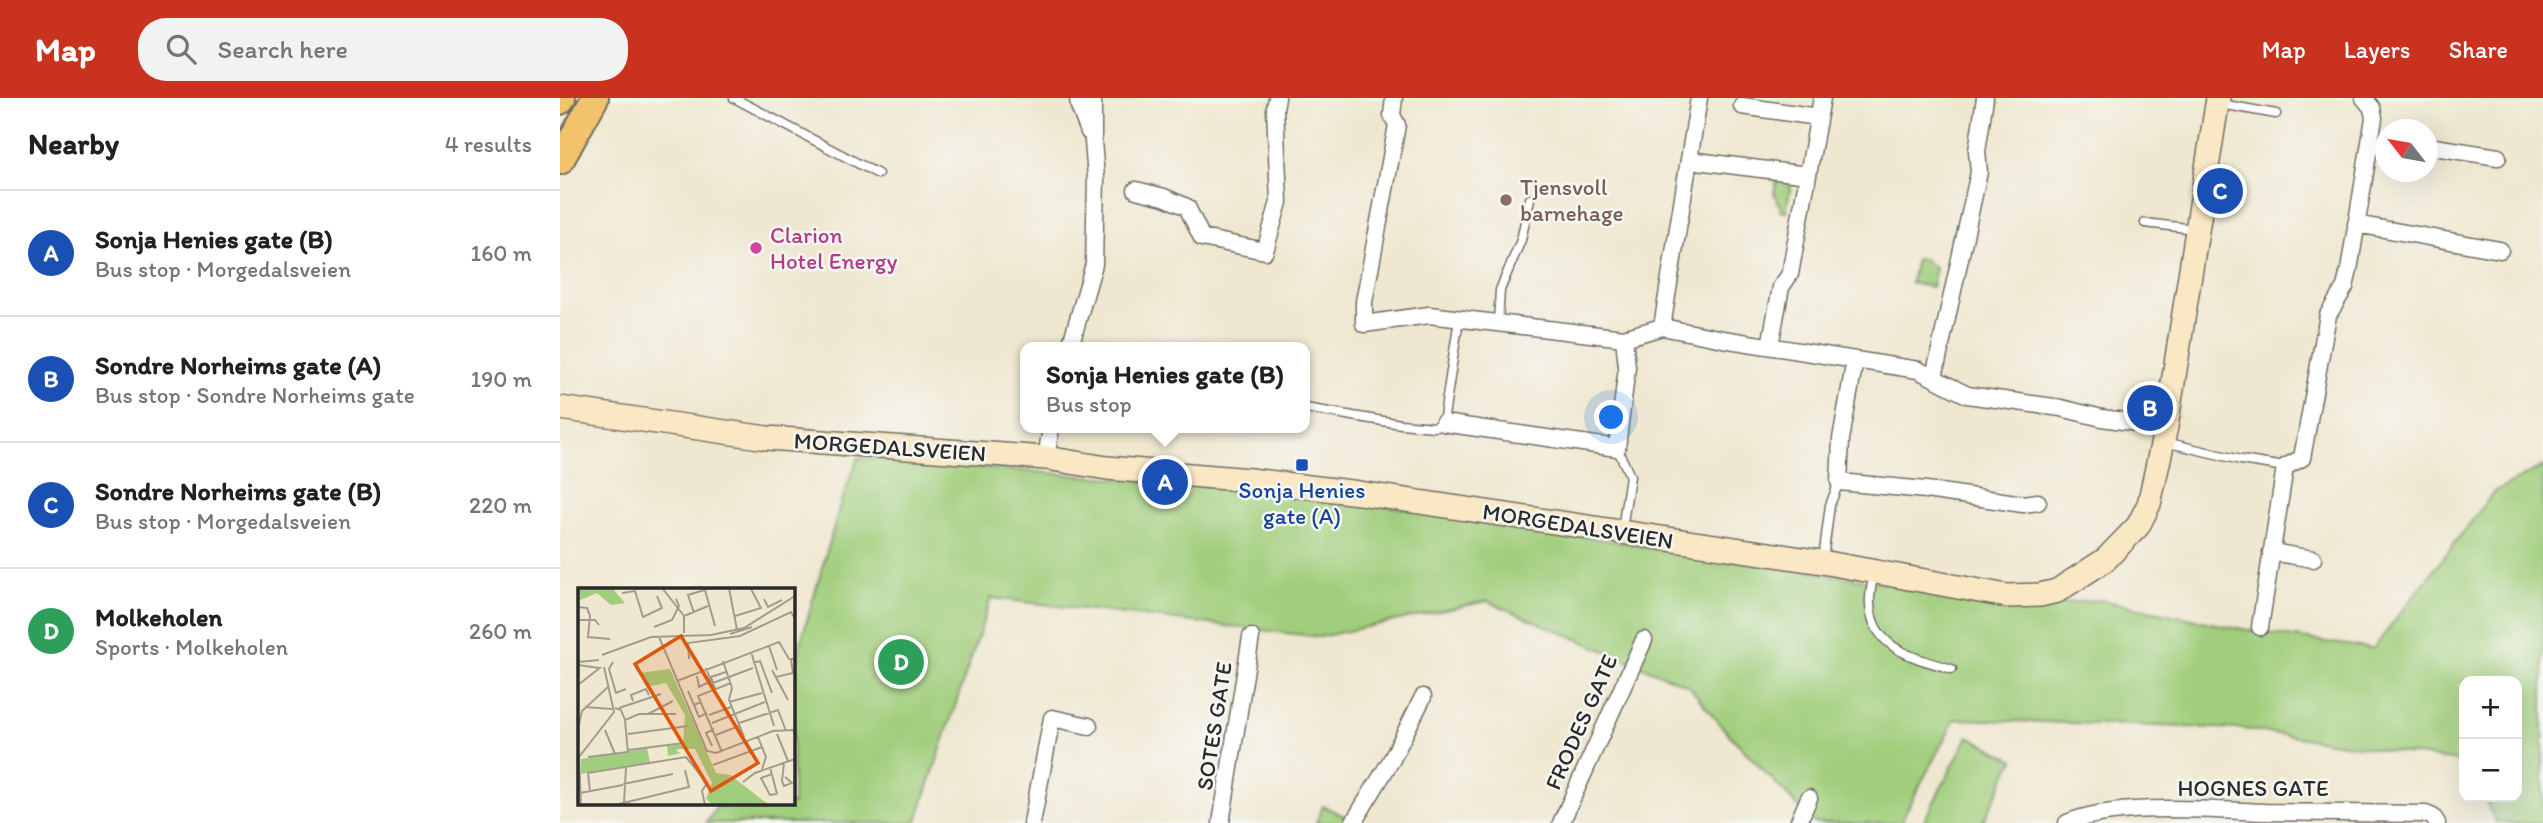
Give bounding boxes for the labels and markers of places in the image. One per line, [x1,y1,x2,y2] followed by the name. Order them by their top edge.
[2197,165,2243,217] pin: C
[1520,173,1624,227] place label: Tjensvoll barnehage
[1498,192,1514,208] marker: Tjensvoll barnehage
[770,221,897,275] place label: Clarion Hotel Energy
[748,240,764,256] marker: Clarion Hotel Energy
[2127,382,2173,434] pin: B
[1142,456,1188,508] pin: A
[1294,457,1310,473] marker: Sonja Henies gate (A)
[1239,476,1365,530] place label: Sonja Henies gate (A)
[878,636,924,688] pin: D

